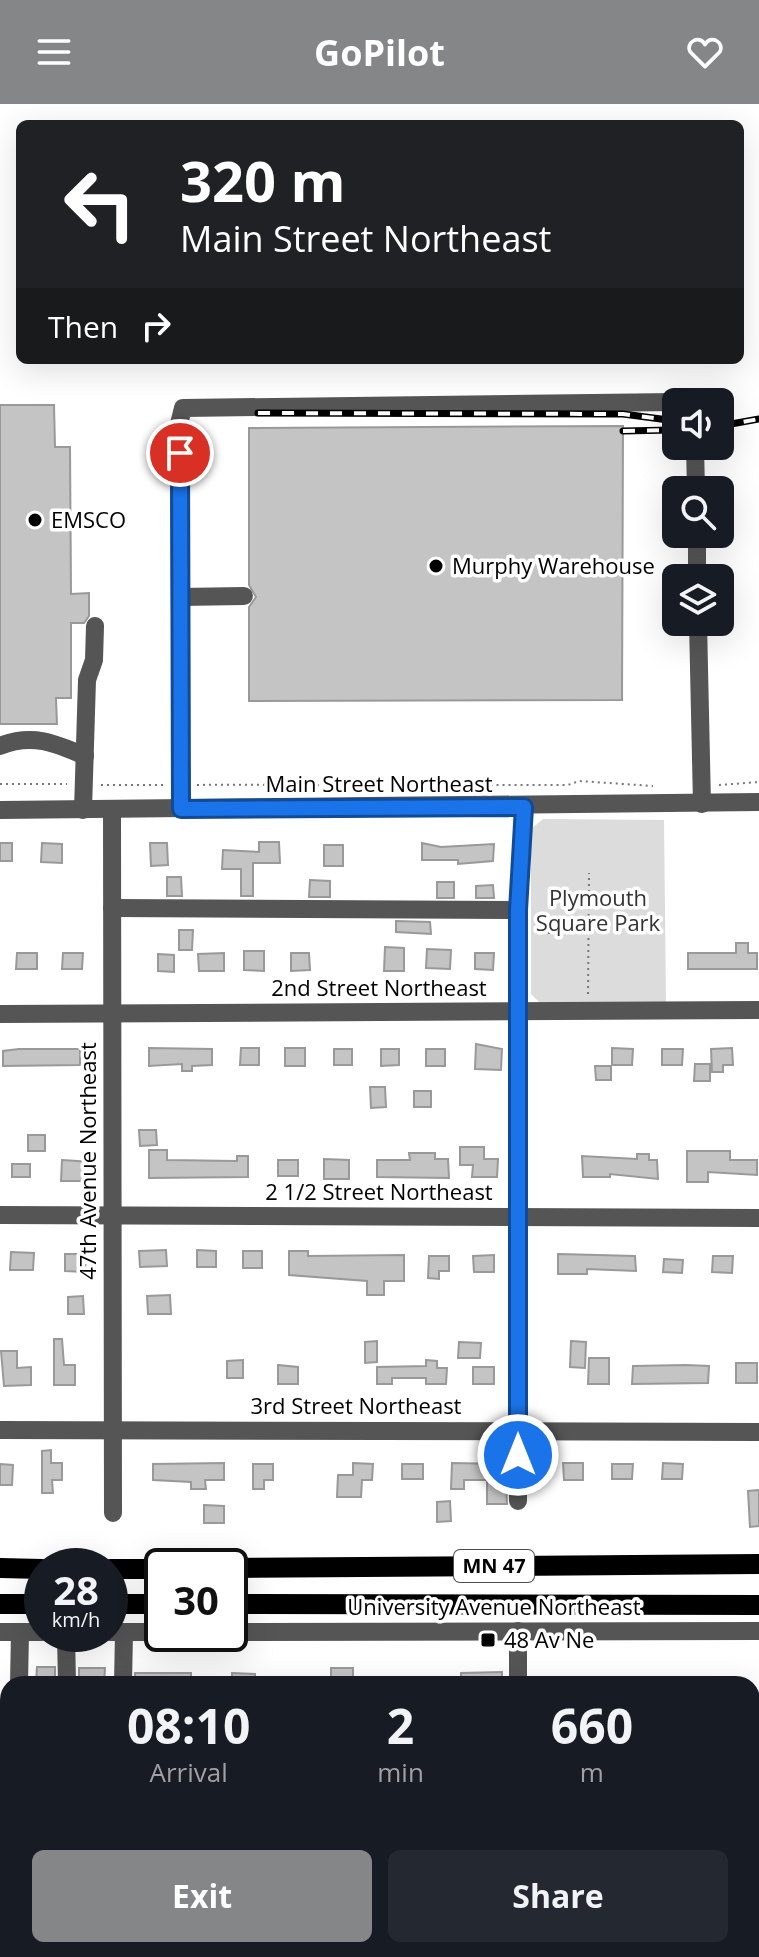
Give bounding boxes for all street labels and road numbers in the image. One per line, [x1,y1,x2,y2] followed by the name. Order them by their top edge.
[266,768,493,798] street label: Main Street Northeast
[271,972,487,1002] street label: 2nd Street Northeast
[72,1042,102,1280] street label: 47th Avenue Northeast
[265,1176,493,1206] street label: 2 1/2 Street Northeast
[251,1390,462,1420] street label: 3rd Street Northeast
[454,1550,534,1582] road number: MN 47
[347,1591,641,1621] street label: University Avenue Northeast

